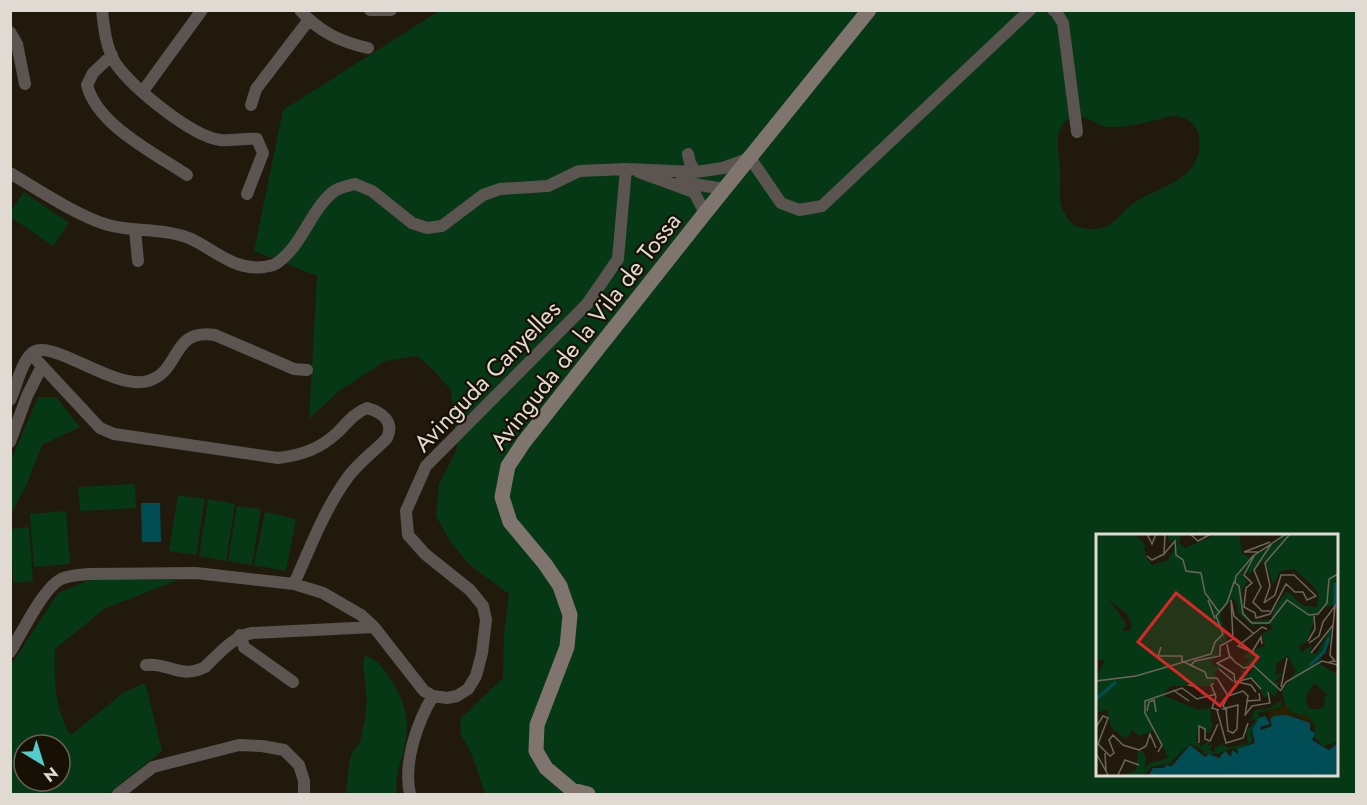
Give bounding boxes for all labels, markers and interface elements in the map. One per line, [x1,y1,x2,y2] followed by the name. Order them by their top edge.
[481,205,689,457] street label: Avinguda de la Vila de Tossa
[405,292,569,460] street label: Avinguda Canyelles
[1096,534,1337,775] inset map
[12,733,72,793] north arrow
[39,761,63,787] text: N

